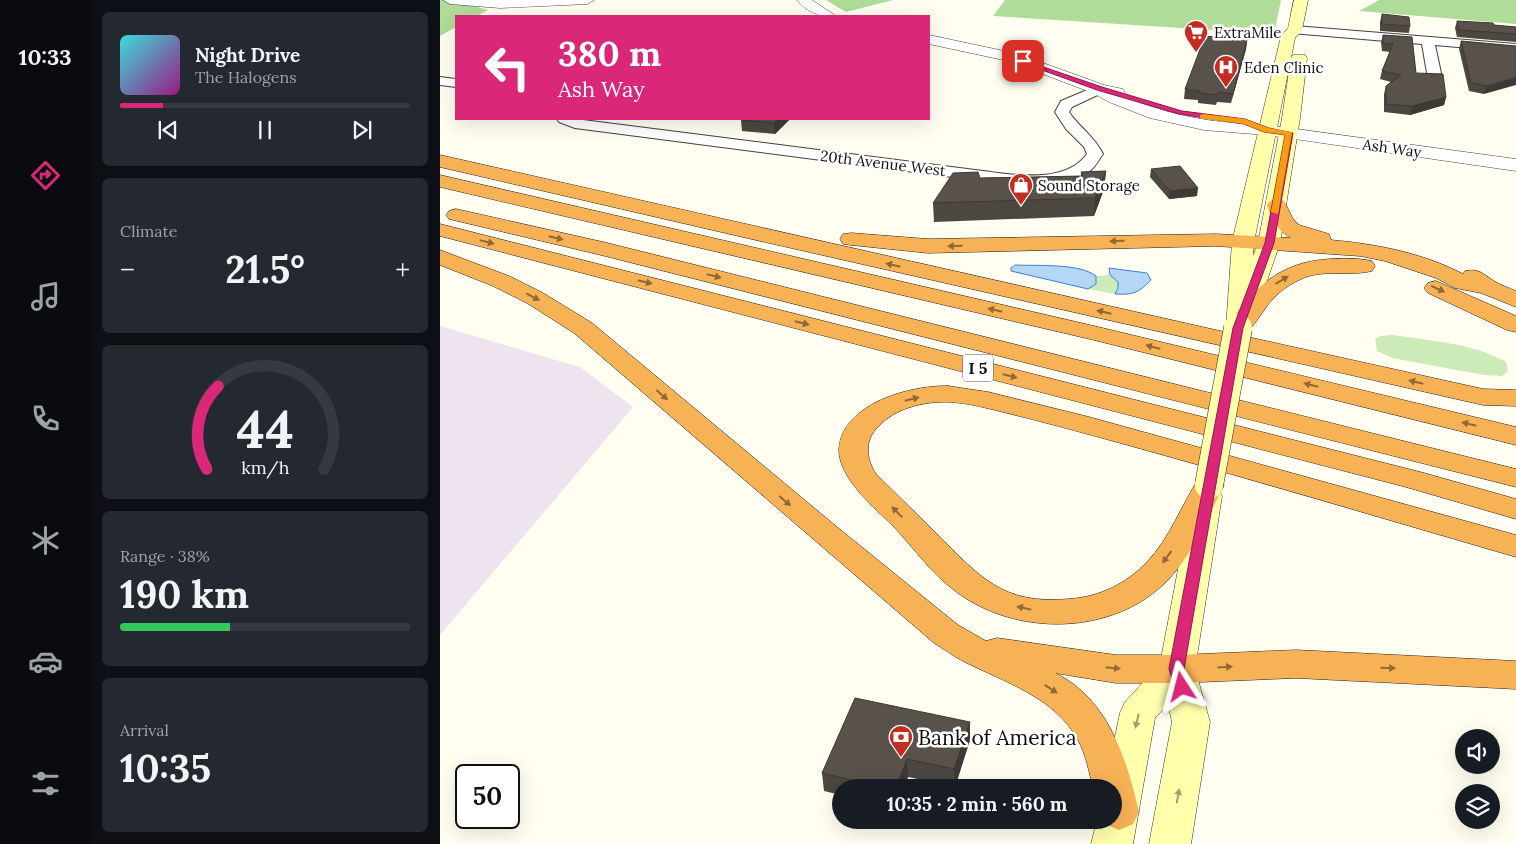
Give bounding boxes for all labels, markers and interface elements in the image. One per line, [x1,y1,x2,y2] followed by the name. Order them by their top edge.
[1183,19,1209,53] supermarket icon: ExtraMile
[1214,23,1281,42] place label: ExtraMile
[558,31,661,76] text: 380 m
[475,35,540,100] icon: left
[1002,40,1044,82] pin
[18,43,72,71] text: 10:33
[195,43,300,67] text: Night Drive
[1009,47,1037,75] icon: arrive
[1213,54,1239,88] hospital icon: Eden Clinic
[1244,58,1324,77] place label: Eden Clinic
[195,67,297,87] text: The Halogens
[558,75,645,103] text: Ash Way
[154,116,182,144] icon: previous
[251,116,279,144] icon: pause
[348,116,376,144] icon: next
[1360,134,1423,162] street label: Ash Way
[819,146,947,180] street label: 20th Avenue West
[28,158,63,193] icon: directions
[1008,172,1034,206] shop icon: Sound Storage
[1038,176,1140,195] place label: Sound Storage
[120,221,177,241] text: Climate
[548,234,563,242] one-way arrow
[480,238,495,246] one-way arrow
[1109,238,1125,246] one-way arrow
[947,242,963,250] one-way arrow
[225,245,305,293] text: 21.5°
[120,252,135,288] text: −
[395,252,410,288] text: +
[886,261,901,269] one-way arrow
[706,273,721,281] one-way arrow
[1276,275,1289,284] one-way arrow
[28,279,63,314] icon: music
[637,279,652,287] one-way arrow
[1431,285,1445,293] one-way arrow
[525,293,540,301] one-way arrow
[987,306,1002,314] one-way arrow
[1097,308,1112,316] one-way arrow
[795,319,810,327] one-way arrow
[1145,343,1161,351] one-way arrow
[963,354,993,382] road number: I 5
[1003,372,1018,380] one-way arrow
[1409,378,1424,386] one-way arrow
[1303,381,1318,389] one-way arrow
[656,389,668,400] one-way arrow
[905,394,920,402] one-way arrow
[236,396,294,462] text: 44
[28,401,63,436] icon: phone
[1461,420,1476,428] one-way arrow
[241,456,289,479] text: km/h
[779,495,792,506] one-way arrow
[891,507,903,519] one-way arrow
[28,523,63,558] icon: climate
[120,546,210,566] text: Range · 38%
[1162,550,1172,564] one-way arrow
[120,570,249,618] text: 190 km
[1015,604,1031,612] one-way arrow
[28,644,63,679] icon: car
[1155,660,1207,712] position arrow
[1218,662,1234,670] one-way arrow
[1105,664,1121,672] one-way arrow
[1380,664,1396,672] one-way arrow
[1044,684,1057,693] one-way arrow
[1133,714,1141,729] one-way arrow
[120,720,169,740] text: Arrival
[888,724,914,758] bank icon: Bank of America
[918,724,1077,751] place label: Bank of America
[1455,729,1500,829] map controls
[1455,729,1500,774] button: sound
[120,744,211,792] text: 10:35
[455,764,520,829] speed limit sign: 50
[28,766,63,801] icon: filters
[1455,784,1500,829] button: layers
[1175,788,1183,804] one-way arrow
[887,792,1067,816] text: 10:35 · 2 min · 560 m

